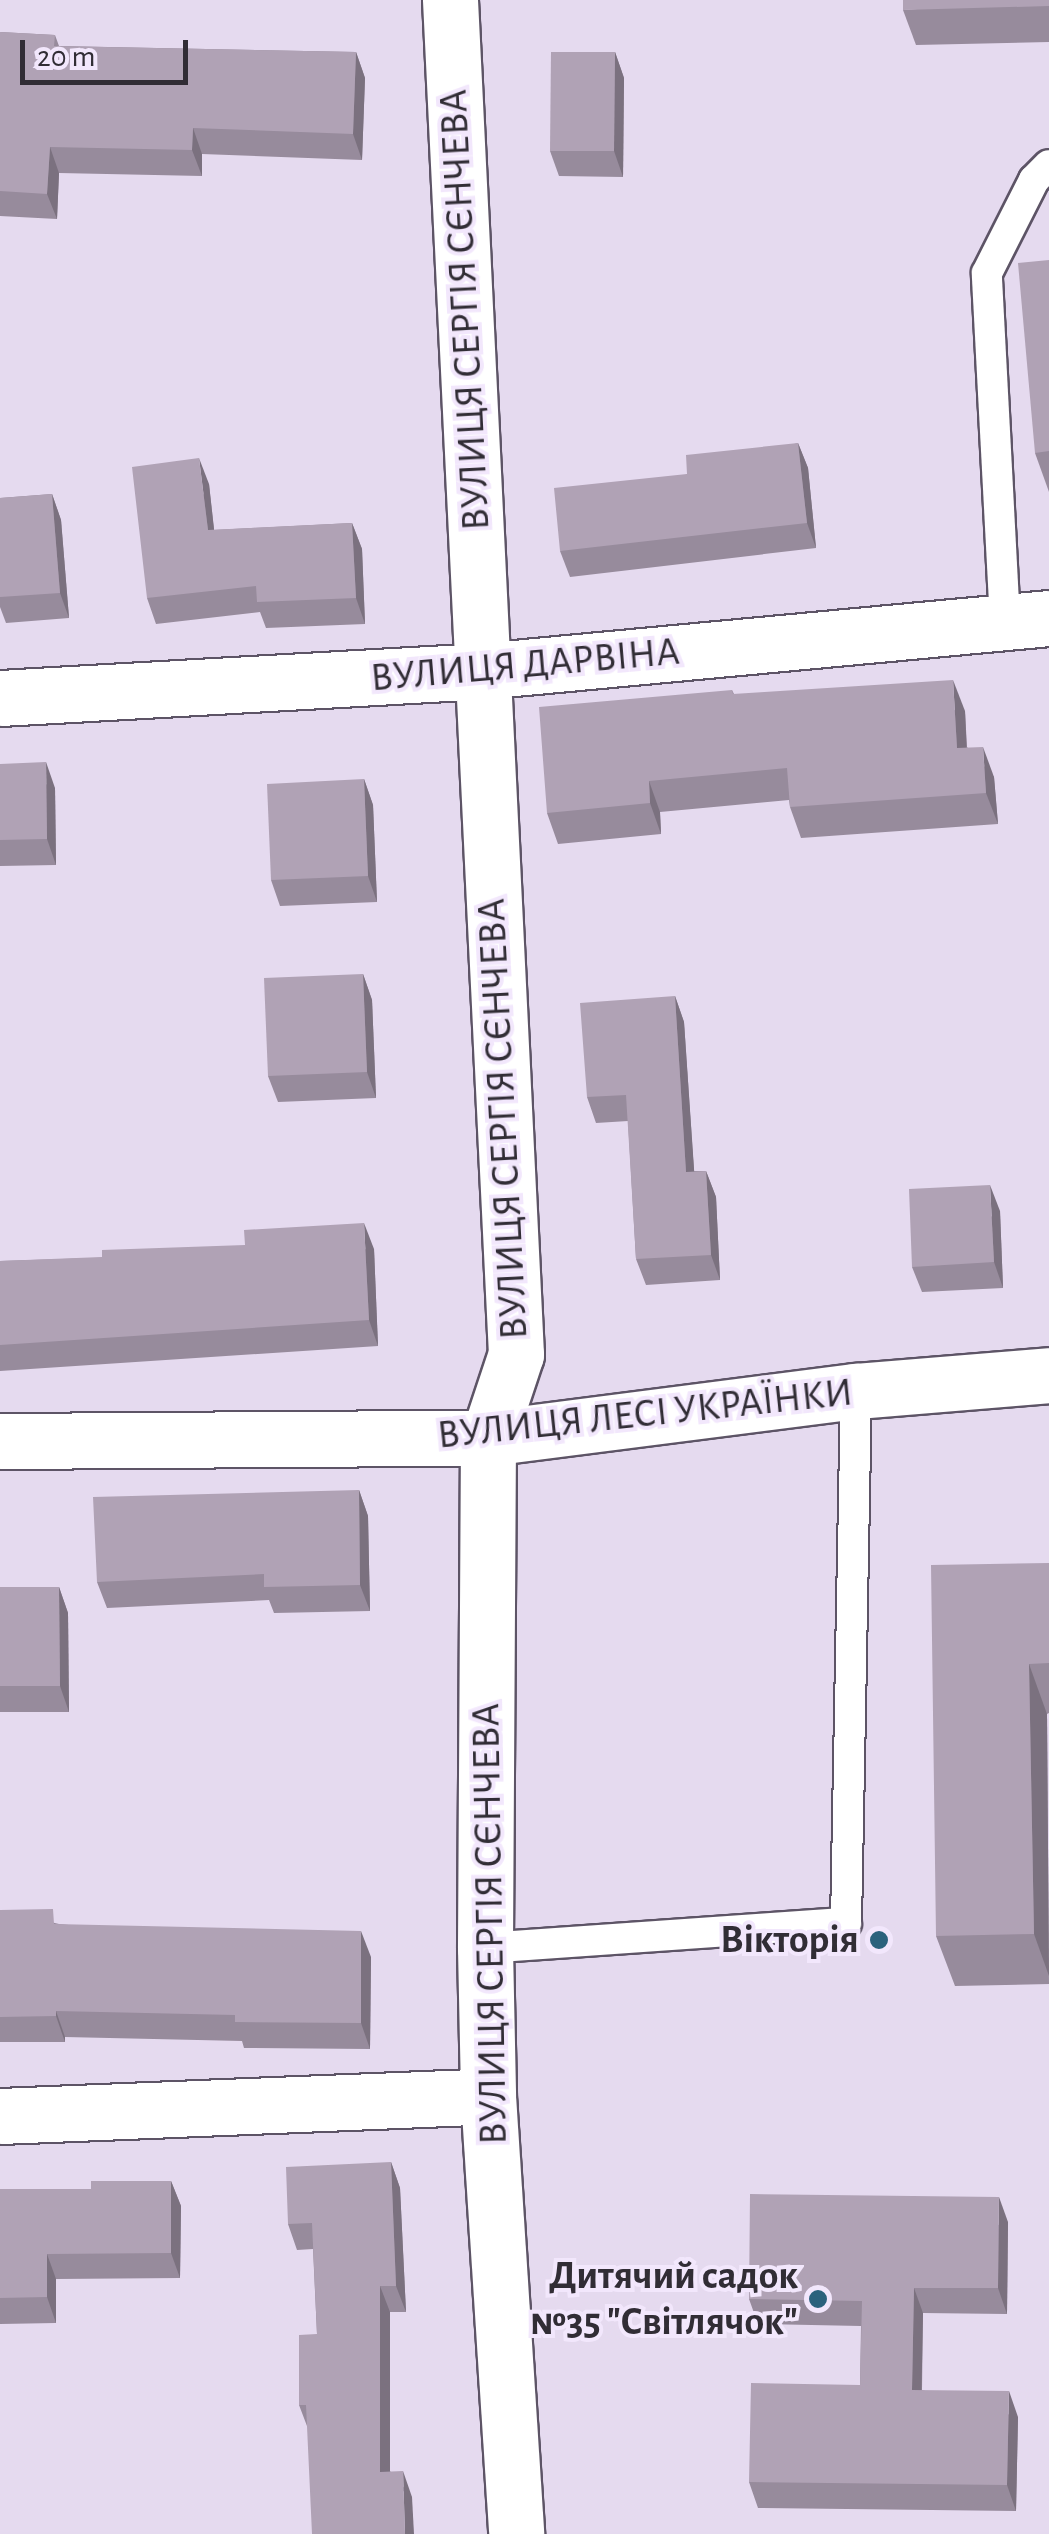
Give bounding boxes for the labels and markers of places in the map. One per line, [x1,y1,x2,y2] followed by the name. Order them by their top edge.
[720,1916,859,1964] place label: Вікторія
[868,1929,890,1951] marker: Вікторія
[530,2252,798,2346] place label: Дитячий садок №35 "Світлячок"
[807,2288,829,2310] marker: Дитячий садок №35 "Світлячок"

